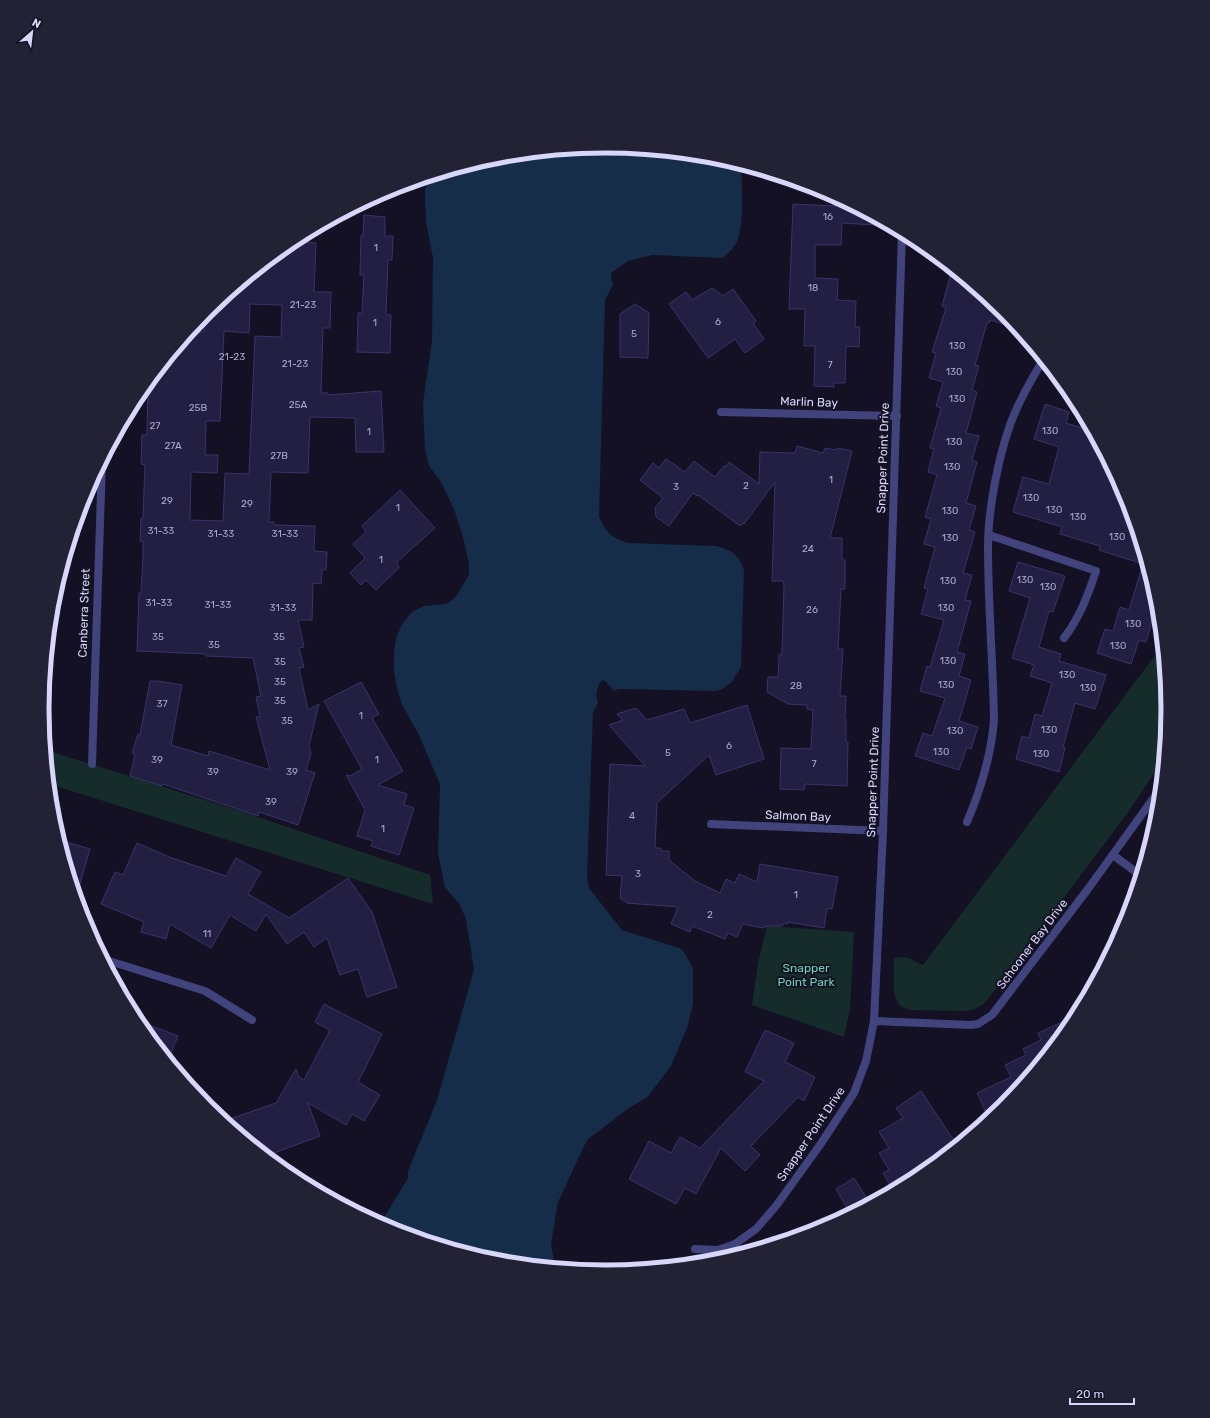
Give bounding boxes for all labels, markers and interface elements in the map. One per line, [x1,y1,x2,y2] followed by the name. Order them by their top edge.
[12,12,52,52] north arrow
[30,16,43,31] text: N
[823,211,833,223] house number: 16
[374,242,378,254] house number: 1
[808,282,818,294] house number: 18
[290,299,316,311] house number: 21-23
[715,316,721,328] house number: 6
[373,317,377,329] house number: 1
[631,328,637,340] house number: 5
[949,340,965,352] house number: 130
[219,351,245,363] house number: 21-23
[282,358,308,370] house number: 21-23
[827,359,833,371] house number: 7
[946,366,962,378] house number: 130
[949,393,965,405] house number: 130
[780,394,839,410] street label: Marlin Bay
[289,399,308,411] house number: 25A
[189,402,208,414] house number: 25B
[874,402,892,514] street label: Snapper Point Drive
[150,420,161,432] house number: 27
[1042,425,1058,437] house number: 130
[367,426,371,438] house number: 1
[946,436,962,448] house number: 130
[164,440,182,452] house number: 27A
[270,450,288,462] house number: 27B
[944,461,960,473] house number: 130
[829,474,833,486] house number: 1
[743,480,749,492] house number: 2
[673,481,679,493] house number: 3
[1023,492,1039,504] house number: 130
[161,495,173,507] house number: 29
[241,498,253,510] house number: 29
[396,502,400,514] house number: 1
[1046,504,1062,516] house number: 130
[942,505,958,517] house number: 130
[1070,511,1086,523] house number: 130
[148,525,174,537] house number: 31-33
[208,528,234,540] house number: 31-33
[272,528,298,540] house number: 31-33
[1109,531,1125,543] house number: 130
[942,532,958,544] house number: 130
[802,543,814,555] house number: 24
[379,554,383,566] house number: 1
[75,568,93,658] street label: Canberra Street
[1017,574,1033,586] house number: 130
[940,575,956,587] house number: 130
[1040,581,1056,593] house number: 130
[146,597,172,609] house number: 31-33
[205,599,231,611] house number: 31-33
[270,602,296,614] house number: 31-33
[938,602,954,614] house number: 130
[806,604,818,616] house number: 26
[1125,618,1141,630] house number: 130
[152,631,164,643] house number: 35
[273,631,285,643] house number: 35
[208,639,220,651] house number: 35
[1110,640,1126,652] house number: 130
[940,655,956,667] house number: 130
[274,656,286,668] house number: 35
[1059,669,1075,681] house number: 130
[274,676,286,688] house number: 35
[938,679,954,691] house number: 130
[790,680,802,692] house number: 28
[1080,682,1096,694] house number: 130
[274,695,286,707] house number: 35
[156,698,168,710] house number: 37
[359,710,363,722] house number: 1
[281,715,293,727] house number: 35
[1041,724,1057,736] house number: 130
[947,725,963,737] house number: 130
[864,726,882,838] street label: Snapper Point Drive
[726,740,732,752] house number: 6
[933,746,949,758] house number: 130
[665,747,671,759] house number: 5
[1033,748,1049,760] house number: 130
[151,754,163,766] house number: 39
[375,754,379,766] house number: 1
[811,758,817,770] house number: 7
[207,766,219,778] house number: 39
[286,766,298,778] house number: 39
[265,796,277,808] house number: 39
[765,808,832,824] street label: Salmon Bay
[629,810,635,822] house number: 4
[381,823,385,835] house number: 1
[635,868,641,880] house number: 3
[794,889,798,901] house number: 1
[994,896,1071,992] street label: Schooner Bay Drive
[707,909,713,921] house number: 2
[203,928,211,940] house number: 11
[777,961,835,989] park label: Snapper Point Park
[774,1084,848,1184] street label: Snapper Point Drive
[1070,1380,1134,1406] scale bar
[1076,1387,1104,1401] text: 20 m

